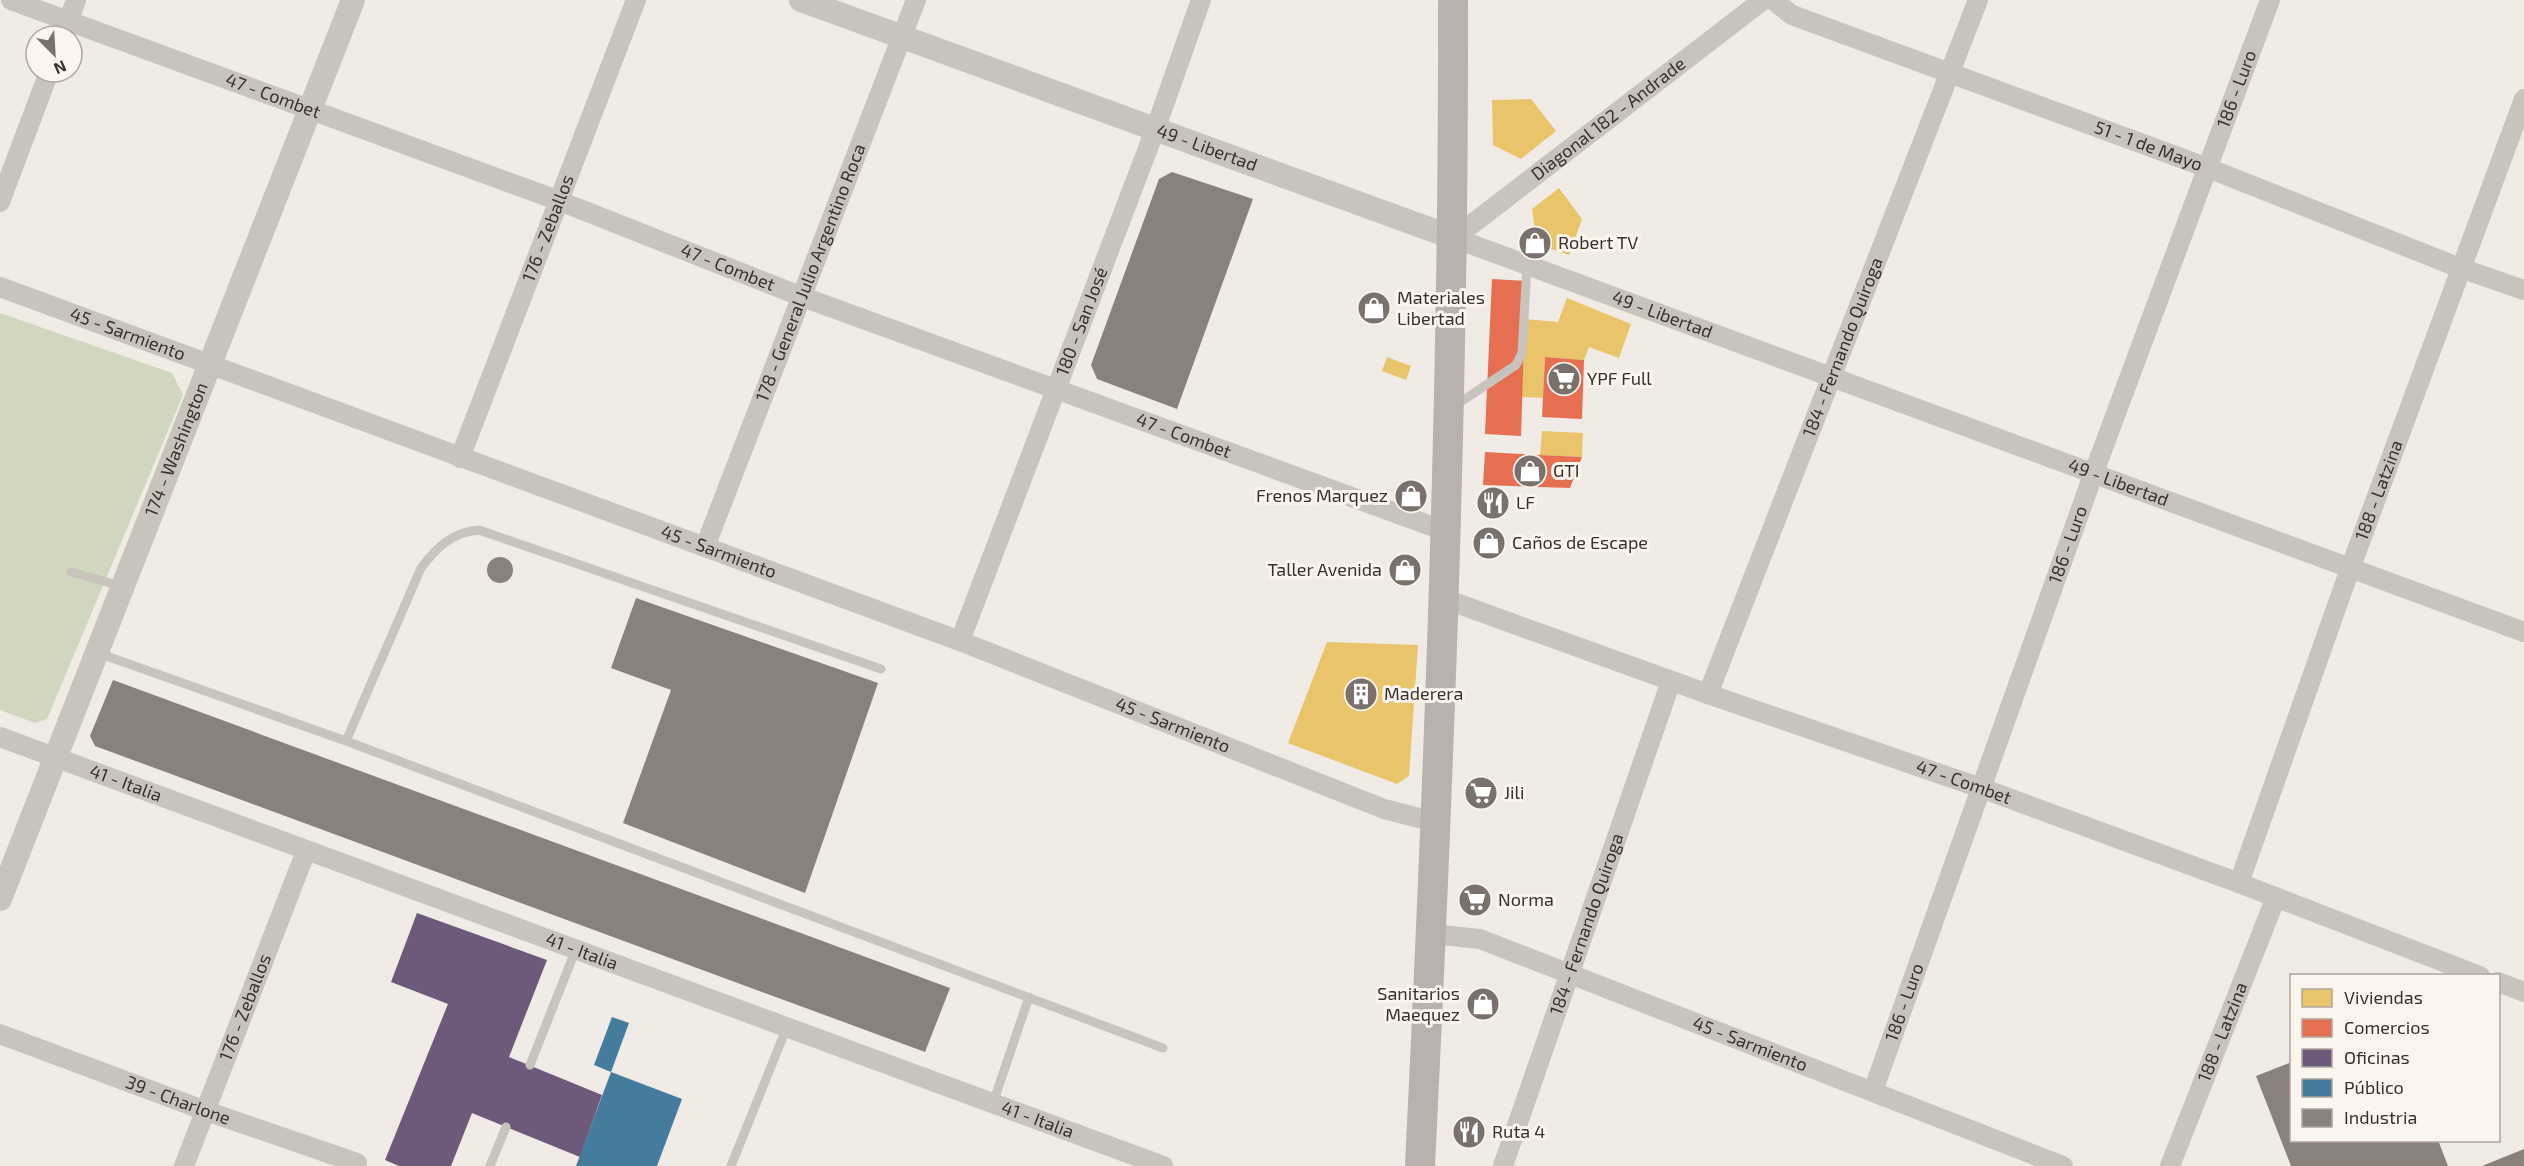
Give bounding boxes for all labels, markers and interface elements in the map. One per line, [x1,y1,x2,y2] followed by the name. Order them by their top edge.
[24,24,84,84] north arrow
[2211,47,2260,131] street label: 186 - Luro
[1526,52,1689,185] street label: Diagonal 182 - Andrade
[51,57,69,79] text: N
[223,68,324,123] street label: 47 - Combet
[2092,115,2206,175] street label: 51 - 1 de Mayo
[1154,119,1261,175] street label: 49 - Libertad
[750,140,870,404] street label: 178 - General Julio Argentino Roca
[517,171,578,285] street label: 176 - Zeballos
[1517,225,1553,261] shop icon: Robert TV
[1558,231,1638,253] place label: Robert TV
[678,238,778,295] street label: 47 - Combet
[1797,254,1887,440] street label: 184 - Fernando Quiroga
[1050,264,1112,378] street label: 180 - San José
[1609,285,1716,342] street label: 49 - Libertad
[1397,286,1485,329] place label: Materiales Libertad
[1356,290,1392,326] shop icon: Materiales Libertad
[67,302,189,364] street label: 45 - Sarmiento
[1546,361,1582,397] supermarket icon: YPF Full
[1587,367,1652,389] place label: YPF Full
[139,379,212,519] street label: 174 - Washington
[1133,407,1235,462] street label: 47 - Combet
[2350,437,2407,543] street label: 188 - Latzina
[1512,453,1548,489] shop icon: GTI
[2065,453,2172,510] street label: 49 - Libertad
[1553,459,1579,481] place label: GTI
[1393,478,1429,514] shop icon: Frenos Marquez
[1256,484,1388,506] place label: Frenos Marquez
[1475,485,1511,521] restaurant icon: LF
[1516,491,1535,513] place label: LF
[2043,502,2091,586] street label: 186 - Luro
[658,520,780,582] street label: 45 - Sarmiento
[1471,525,1507,561] shop icon: Caños de Escape
[1512,531,1648,553] place label: Caños de Escape
[1387,552,1423,588] shop icon: Taller Avenida
[1268,558,1382,580] place label: Taller Avenida
[1343,676,1379,712] building icon: Maderera
[1384,682,1463,704] place label: Maderera
[1113,692,1234,757] street label: 45 - Sarmiento
[1913,754,2015,808] street label: 47 - Combet
[87,759,165,806] street label: 41 - Italia
[1463,775,1499,811] supermarket icon: Jili
[1504,781,1524,803] place label: Jili
[1544,830,1627,1018] street label: 184 - Fernando Quiroga
[1457,882,1493,918] supermarket icon: Norma
[1498,888,1554,910] place label: Norma
[543,927,621,974] street label: 41 - Italia
[214,950,275,1064] street label: 176 - Zeballos
[1880,960,1928,1044] street label: 186 - Luro
[2290,974,2500,1142] legend
[2192,979,2251,1085] street label: 188 - Latzina
[1377,982,1460,1025] place label: Sanitarios Maequez
[1465,986,1501,1022] shop icon: Sanitarios Maequez
[2344,986,2423,1008] text: Viviendas
[1690,1011,1811,1075] street label: 45 - Sarmiento
[2344,1016,2430,1038] text: Comercios
[2344,1046,2410,1068] text: Oficinas
[123,1070,234,1129] street label: 39 - Charlone
[2344,1076,2404,1098] text: Público
[999,1095,1077,1142] street label: 41 - Italia
[2344,1106,2417,1128] text: Industria
[1451,1114,1487,1150] restaurant icon: Ruta 4
[1492,1120,1545,1142] place label: Ruta 4

